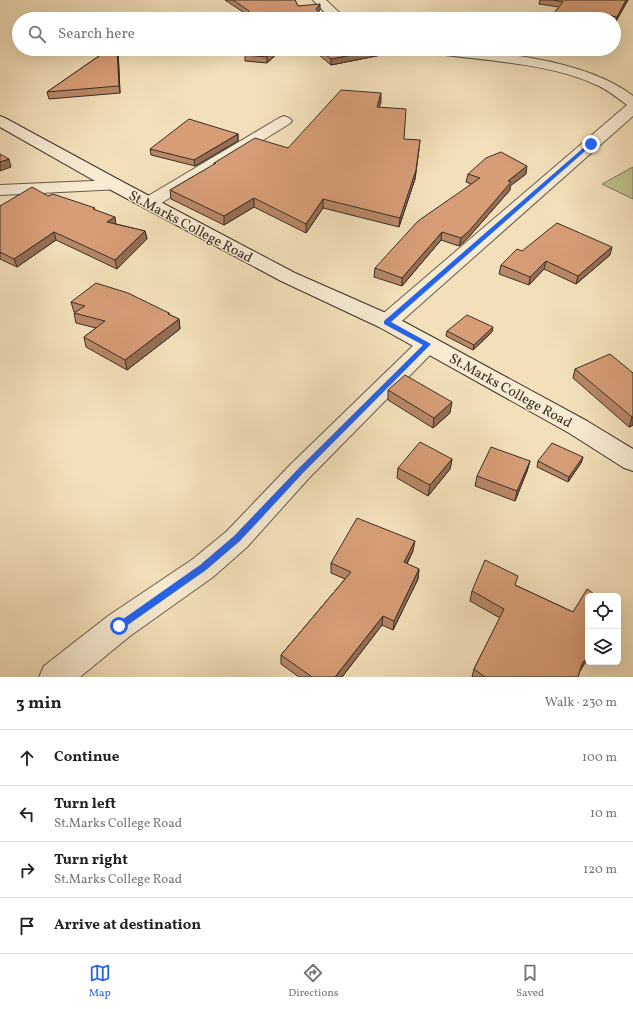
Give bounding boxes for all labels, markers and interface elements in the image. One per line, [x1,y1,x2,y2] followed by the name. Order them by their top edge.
[12,12,621,56] search box
[26,23,48,45] icon: search
[58,24,135,45] text: Search here
[582,135,600,153] route end
[125,187,256,268] street label: St.Marks College Road
[445,350,575,433] street label: St.Marks College Road
[585,593,621,665] map controls
[585,593,621,629] button: locate
[110,617,128,635] route start
[585,629,621,665] button: layers
[16,692,62,715] text: 3 min
[545,694,617,712] text: Walk · 230 m
[16,747,38,769] icon: ahead
[54,747,119,768] text: Continue
[582,749,617,767] text: 100 m
[54,794,116,815] text: Turn left
[16,803,38,825] icon: left
[590,805,617,823] text: 10 m
[54,815,182,833] text: St.Marks College Road
[54,850,128,871] text: Turn right
[16,859,38,881] icon: right
[583,861,617,879] text: 120 m
[54,871,182,889] text: St.Marks College Road
[16,915,38,937] icon: arrive
[54,915,201,936] text: Arrive at destination
[89,962,111,1001] tab: Map
[288,962,339,1001] tab: Directions
[516,962,544,1001] tab: Saved

